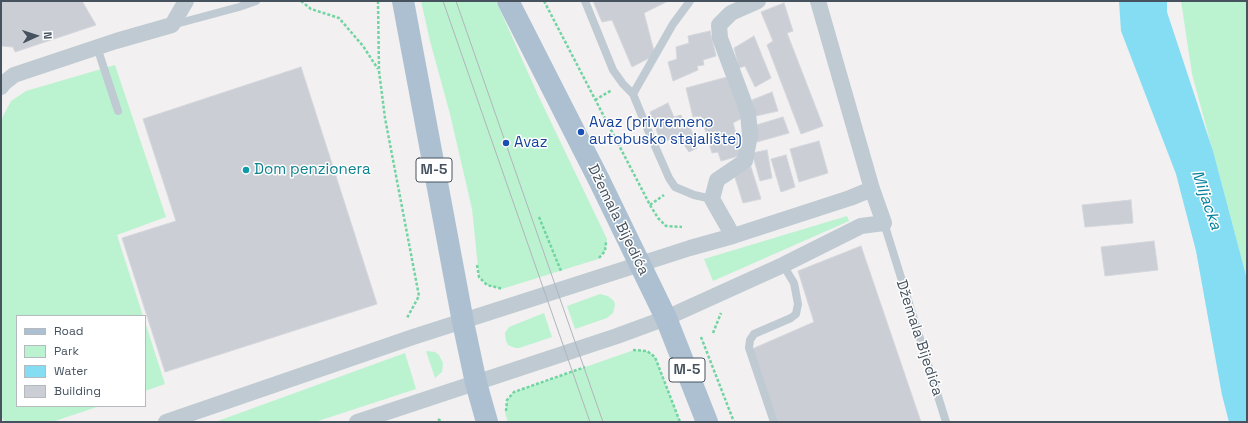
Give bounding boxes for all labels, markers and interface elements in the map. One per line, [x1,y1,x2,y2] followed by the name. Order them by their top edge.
[16,16,56,56] north arrow
[41,31,55,39] text: N
[589,114,742,149] place label: Avaz (privremeno autobusko stajalište)
[576,127,586,137] marker: Avaz (privremeno autobusko stajalište)
[514,134,547,152] place label: Avaz
[501,138,511,148] marker: Avaz
[416,158,452,182] road number: M-5
[254,161,371,179] place label: Dom penzionera
[583,162,653,278] street label: Džemala Bijedića
[241,165,251,175] marker: Dom penzionera
[1187,168,1225,232] water label: Miljacka
[892,278,946,398] street label: Džemala Bijedića
[16,315,146,407] legend
[54,323,83,339] text: Road
[54,343,79,359] text: Park
[669,358,705,382] road number: M-5
[54,363,88,379] text: Water
[54,383,101,399] text: Building

